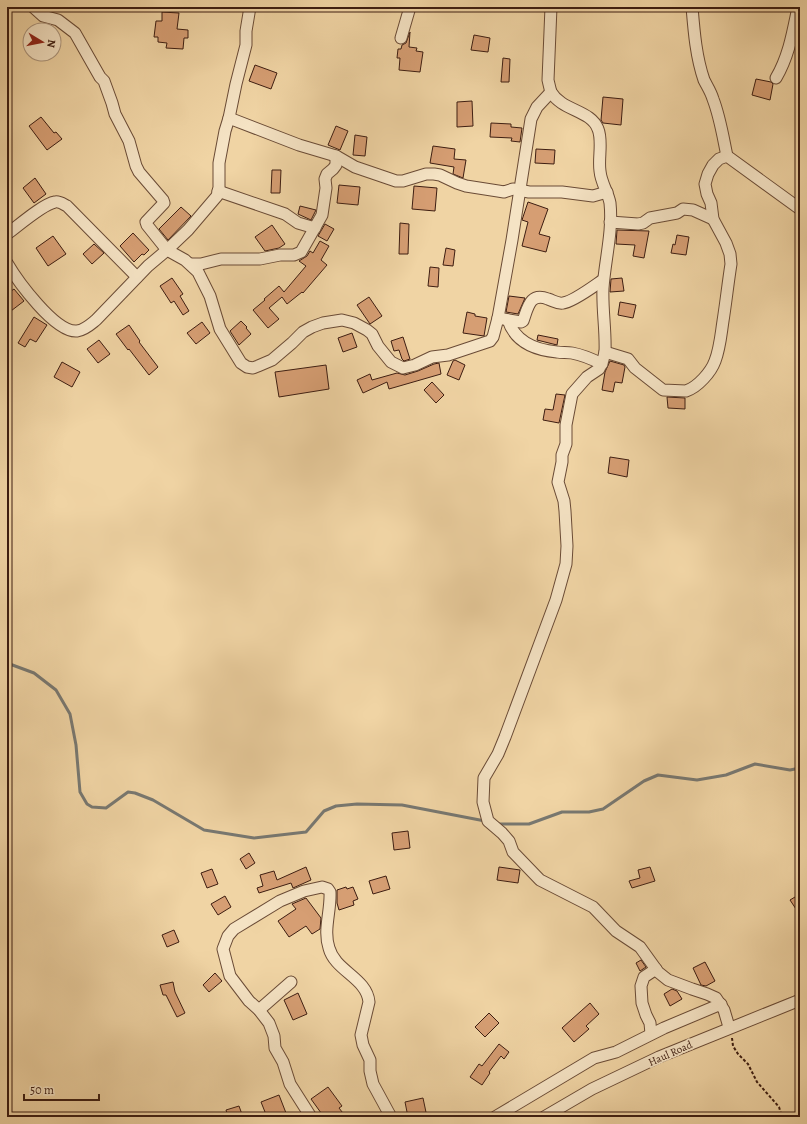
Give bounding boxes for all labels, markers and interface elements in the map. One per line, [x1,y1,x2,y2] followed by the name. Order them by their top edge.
[22,22,62,62] north arrow
[43,38,59,49] text: N
[646,1037,695,1070] street label: Haul Road
[24,1076,99,1102] scale bar
[30,1082,54,1098] text: 50 m

